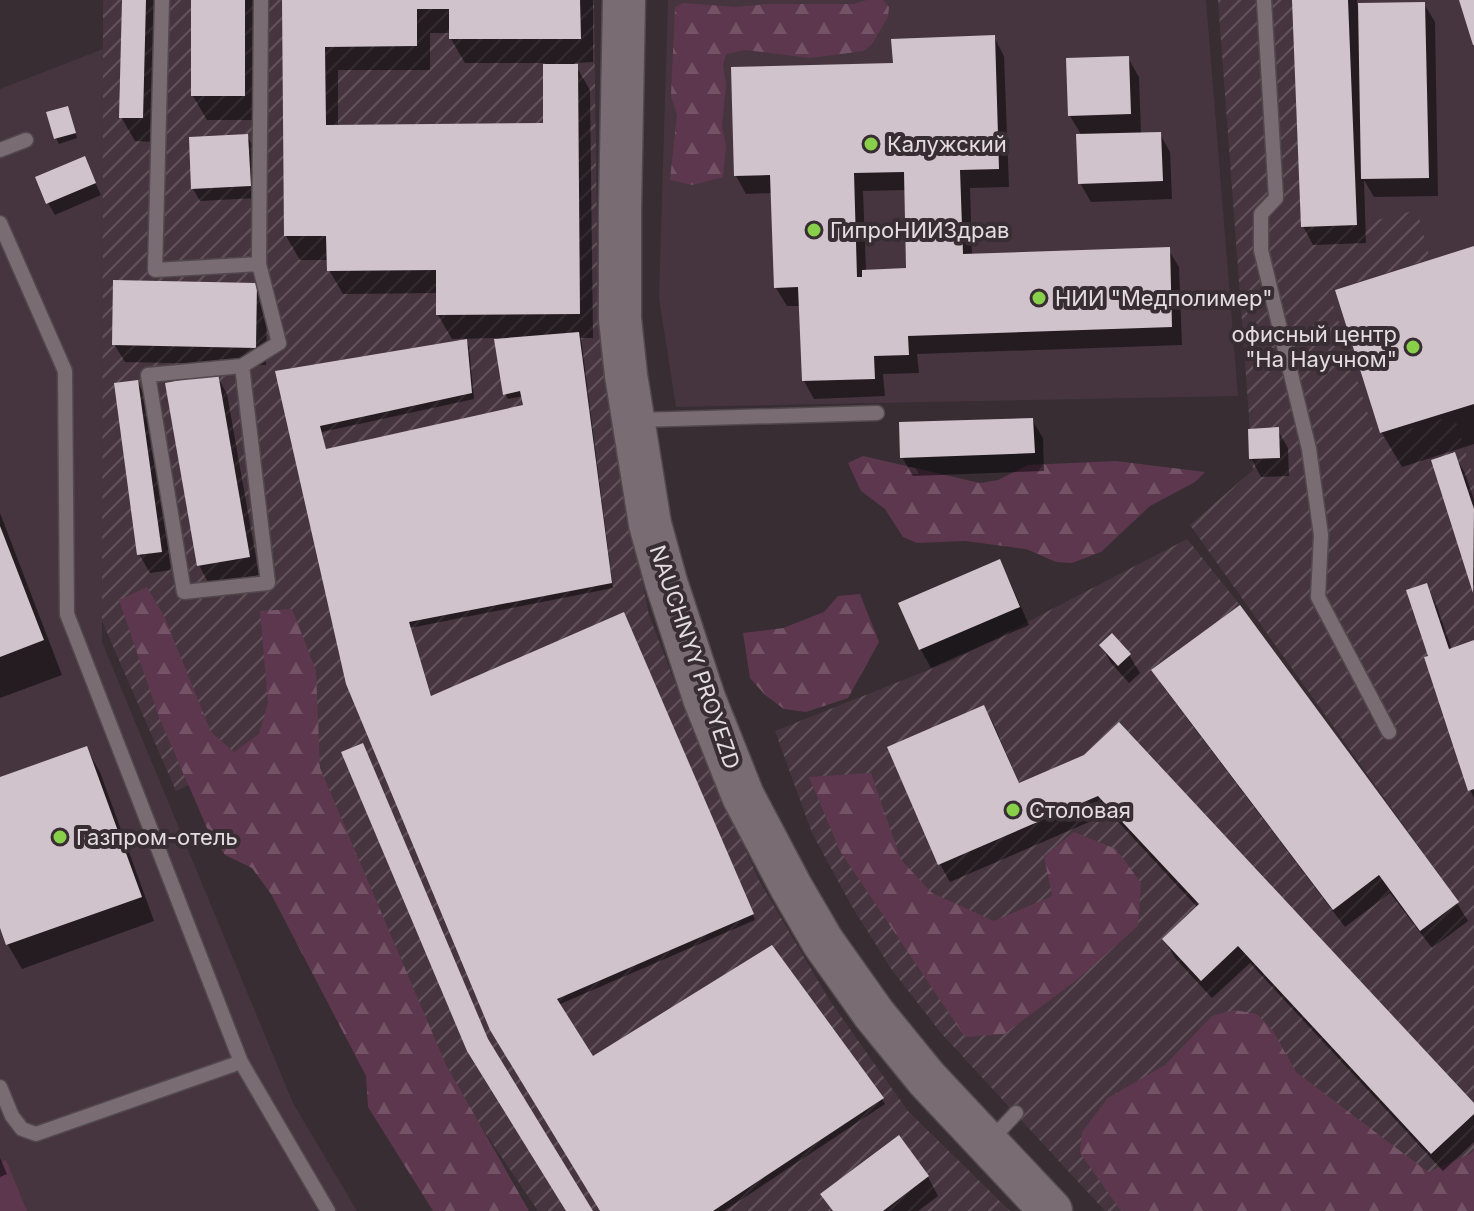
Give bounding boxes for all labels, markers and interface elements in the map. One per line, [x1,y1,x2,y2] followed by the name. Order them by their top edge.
[887,131,1007,157] place label: Калужский
[862,135,880,153] marker: Калужский
[830,217,1009,243] place label: ГипроНИИЗдрав
[805,221,823,239] marker: ГипроНИИЗдрав
[1055,285,1272,311] place label: НИИ "Медполимер"
[1030,289,1048,307] marker: НИИ "Медполимер"
[1232,321,1397,372] place label: офисный центр "На Научном"
[1404,338,1422,356] marker: офисный центр "На Научном"
[644,542,746,772] street label: NAUCHNYY PROYEZD
[1029,797,1131,823] place label: Столовая
[1004,801,1022,819] marker: Столовая
[76,824,238,850] place label: Газпром-отель
[51,828,69,846] marker: Газпром-отель

